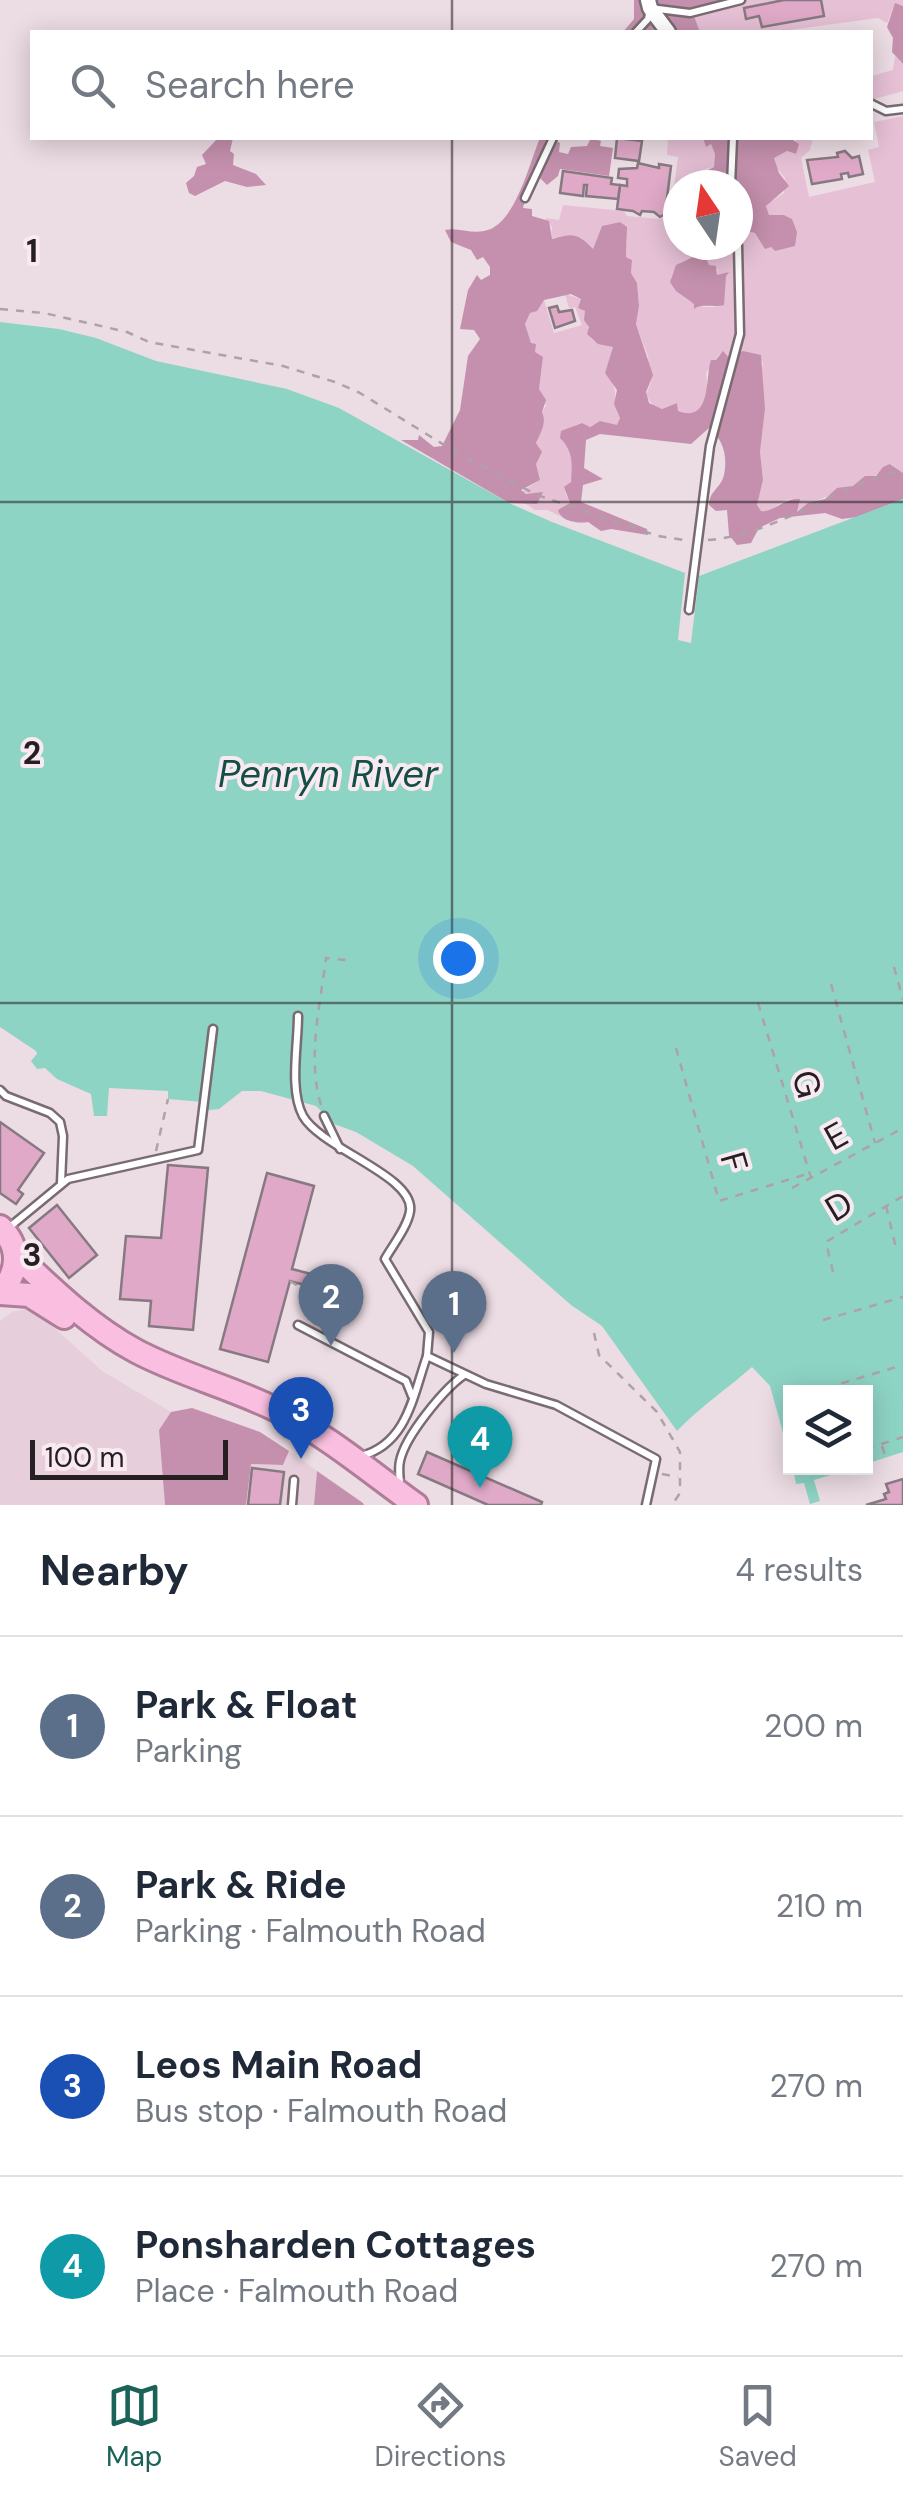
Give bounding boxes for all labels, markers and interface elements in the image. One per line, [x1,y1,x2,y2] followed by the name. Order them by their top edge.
[30,30,873,140] search box
[65,58,120,113] icon: search
[145,60,355,110] text: Search here
[663,170,753,260] north arrow
[26,230,38,272] text: 1
[23,732,41,774] text: 2
[218,749,439,799] water label: Penryn River
[433,933,484,984] your location
[781,1065,833,1103] street label: G
[816,1111,856,1161] street label: E
[709,1147,759,1177] street label: F
[817,1180,861,1232] street label: D
[22,1234,42,1276] text: 3
[298,1264,364,1346] pin: 2
[422,1270,486,1353] pin: 1
[268,1376,334,1459] pin: 3
[783,1385,873,1475] map controls
[783,1385,873,1475] button: layers
[448,1406,512,1488] pin: 4
[30,1435,228,1480] scale bar
[45,1439,124,1476] text: 100 m
[40,1543,189,1598] text: Nearby
[736,1549,863,1591] text: 4 results
[135,1680,357,1730] text: Park & Float
[67,1705,78,1747] text: 1
[764,1705,863,1747] text: 200 m
[135,1730,242,1772] text: Parking
[135,1860,347,1910] text: Park & Ride
[63,1885,82,1927] text: 2
[776,1885,863,1927] text: 210 m
[135,1910,486,1952] text: Parking · Falmouth Road
[135,2040,422,2090] text: Leos Main Road
[63,2065,82,2107] text: 3
[770,2065,863,2107] text: 270 m
[135,2090,507,2132] text: Bus stop · Falmouth Road
[135,2220,536,2270] text: Ponsharden Cottages
[62,2245,83,2287] text: 4
[770,2245,863,2287] text: 270 m
[135,2270,458,2312] text: Place · Falmouth Road
[106,2378,162,2475] tab: Map
[375,2378,506,2475] tab: Directions
[718,2378,797,2475] tab: Saved

